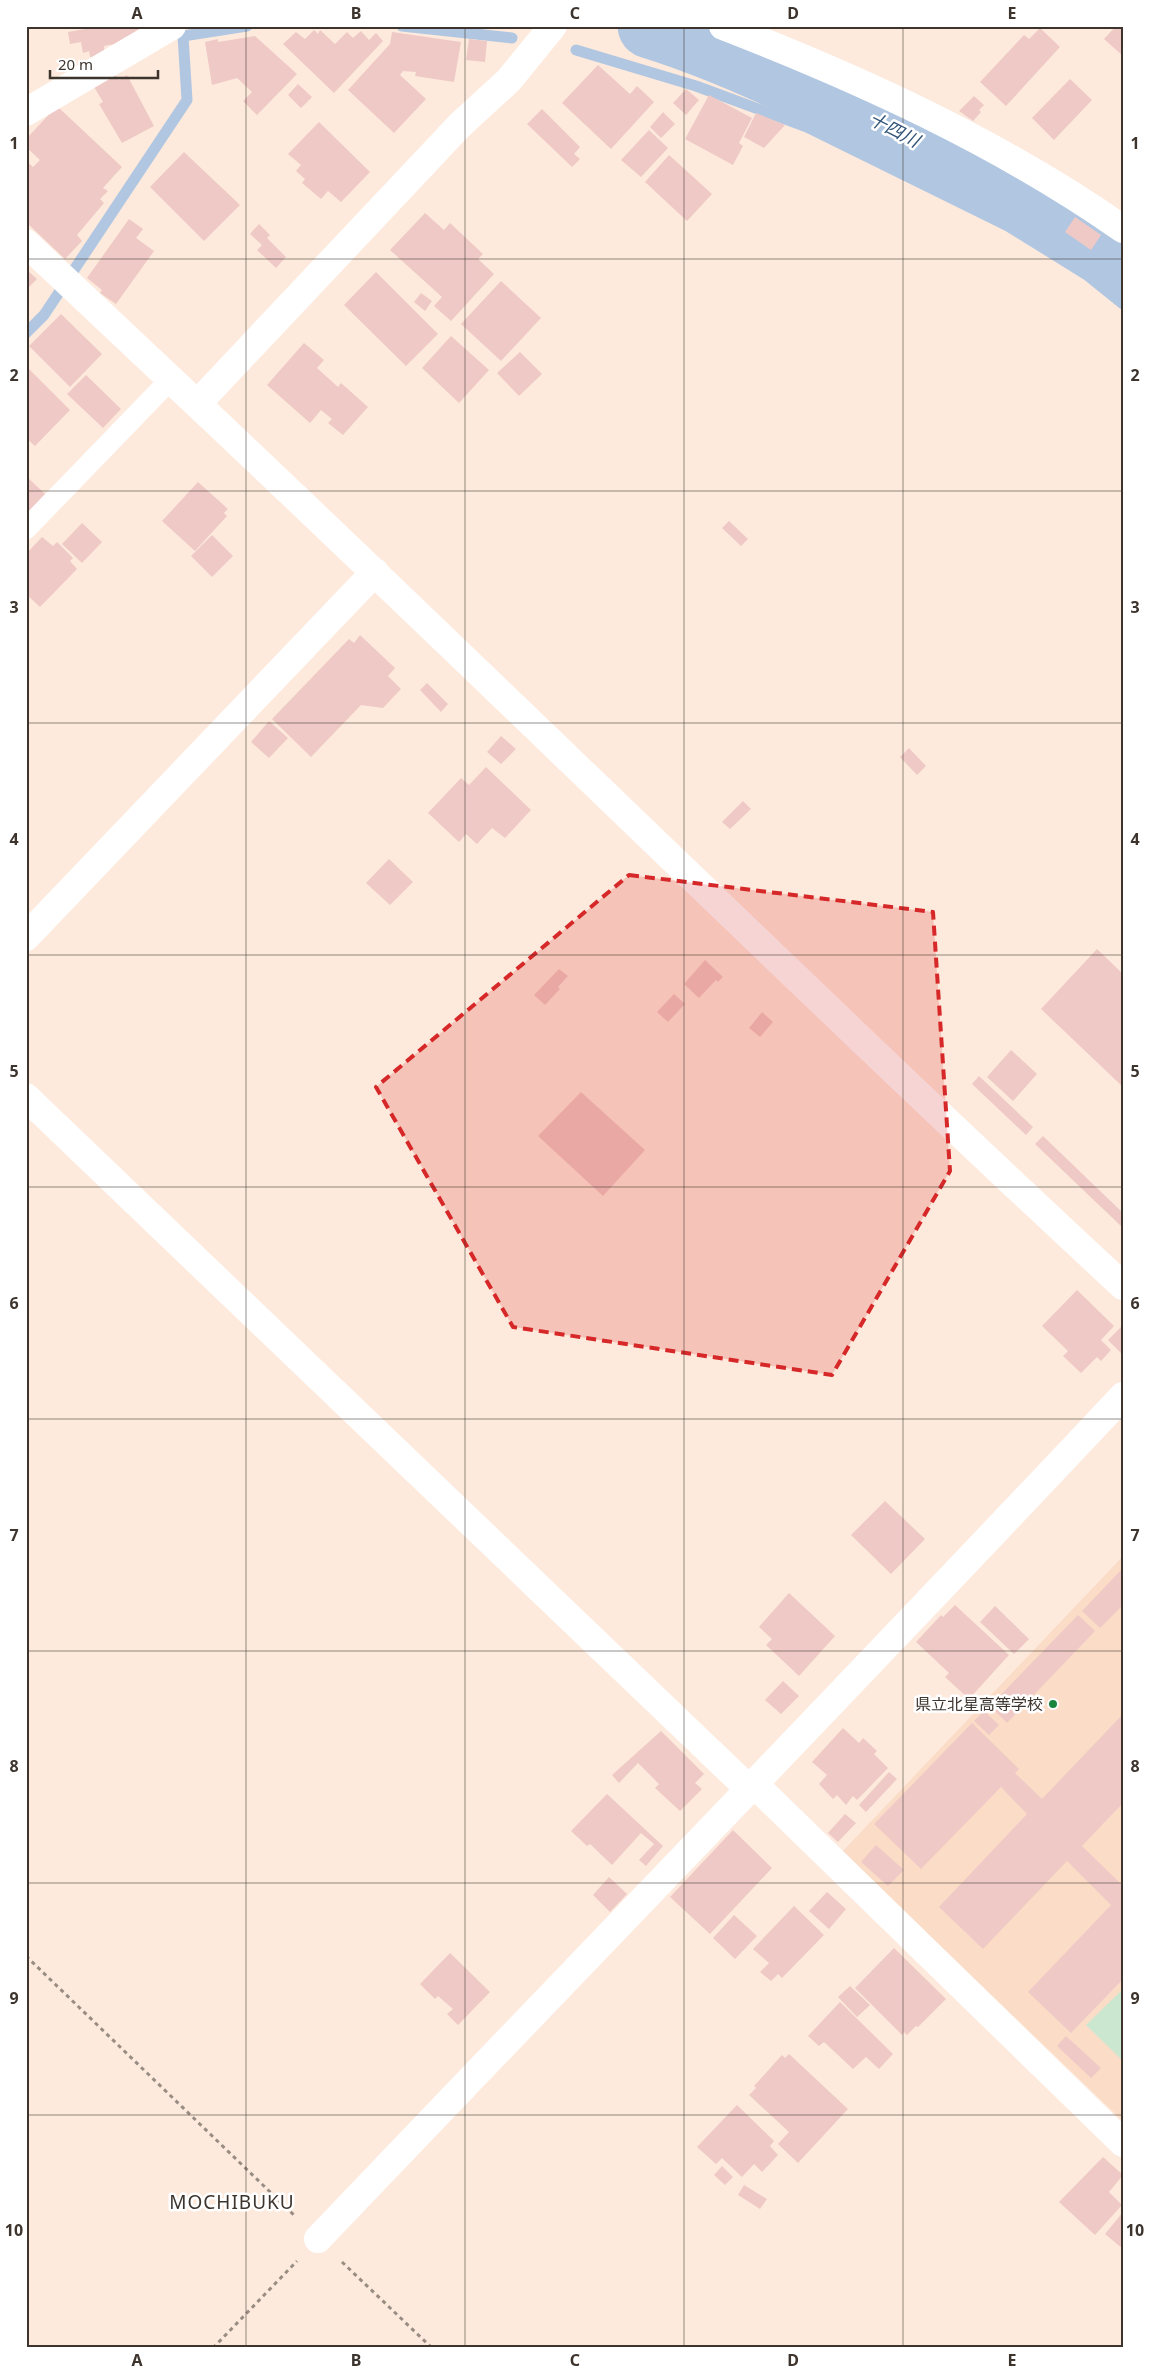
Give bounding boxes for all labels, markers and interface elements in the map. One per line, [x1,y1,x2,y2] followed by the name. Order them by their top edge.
[131,2,143,24] text: A
[351,2,361,24] text: B
[570,2,580,24] text: C
[787,2,799,24] text: D
[1008,2,1017,24] text: E
[50,48,158,80] scale bar
[58,54,93,74] text: 20 m
[865,106,926,153] water label: 十四川
[9,132,19,154] text: 1
[1130,132,1140,154] text: 1
[9,364,19,386] text: 2
[1130,364,1140,386] text: 2
[9,596,19,618] text: 3
[1130,596,1140,618] text: 3
[9,828,19,850] text: 4
[1130,828,1140,850] text: 4
[9,1060,19,1082] text: 5
[1130,1060,1140,1082] text: 5
[9,1292,19,1314] text: 6
[1130,1292,1140,1314] text: 6
[9,1524,19,1546] text: 7
[1130,1524,1140,1546] text: 7
[915,1693,1043,1715] place label: 県立北星高等学校
[1047,1698,1059,1710] marker: 県立北星高等学校
[9,1755,19,1777] text: 8
[1130,1755,1140,1777] text: 8
[9,1987,19,2009] text: 9
[1130,1987,1140,2009] text: 9
[169,2189,295,2215] district label: MOCHIBUKU
[5,2219,23,2241] text: 10
[1126,2219,1144,2241] text: 10
[131,2349,143,2371] text: A
[351,2349,361,2371] text: B
[570,2349,580,2371] text: C
[787,2349,799,2371] text: D
[1008,2349,1017,2371] text: E

